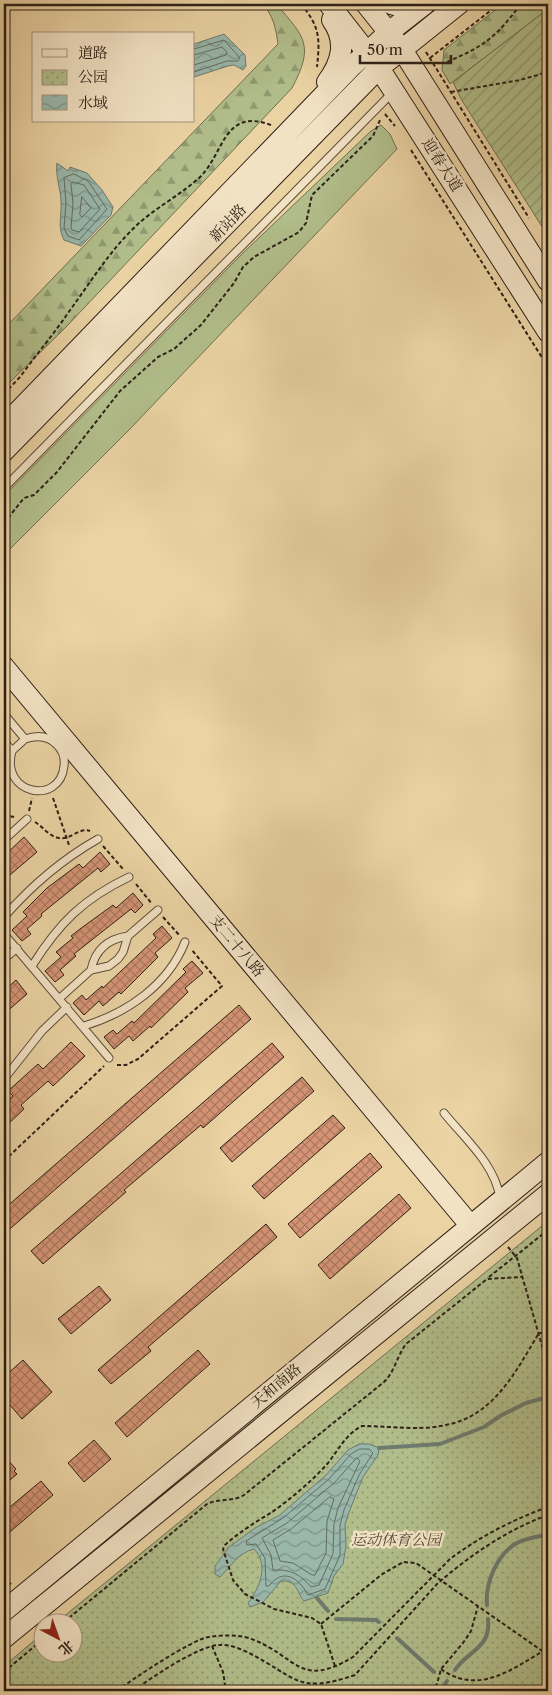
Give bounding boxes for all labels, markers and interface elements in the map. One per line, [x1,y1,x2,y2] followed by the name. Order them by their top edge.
[32,32,195,122] legend
[360,32,451,64] scale bar
[367,40,403,59] text: 50 m
[78,43,108,62] text: 道路
[78,67,108,86] text: 公园
[78,93,108,112] text: 水域
[418,134,467,195] street label: 迎春大道
[205,200,250,245] street label: 新站路
[206,911,269,981] street label: 支二十八路
[247,1359,305,1412] street label: 天和南路
[351,1530,443,1549] park label: 运动体育公园
[32,1612,82,1662] north arrow
[55,1636,78,1659] text: 北

